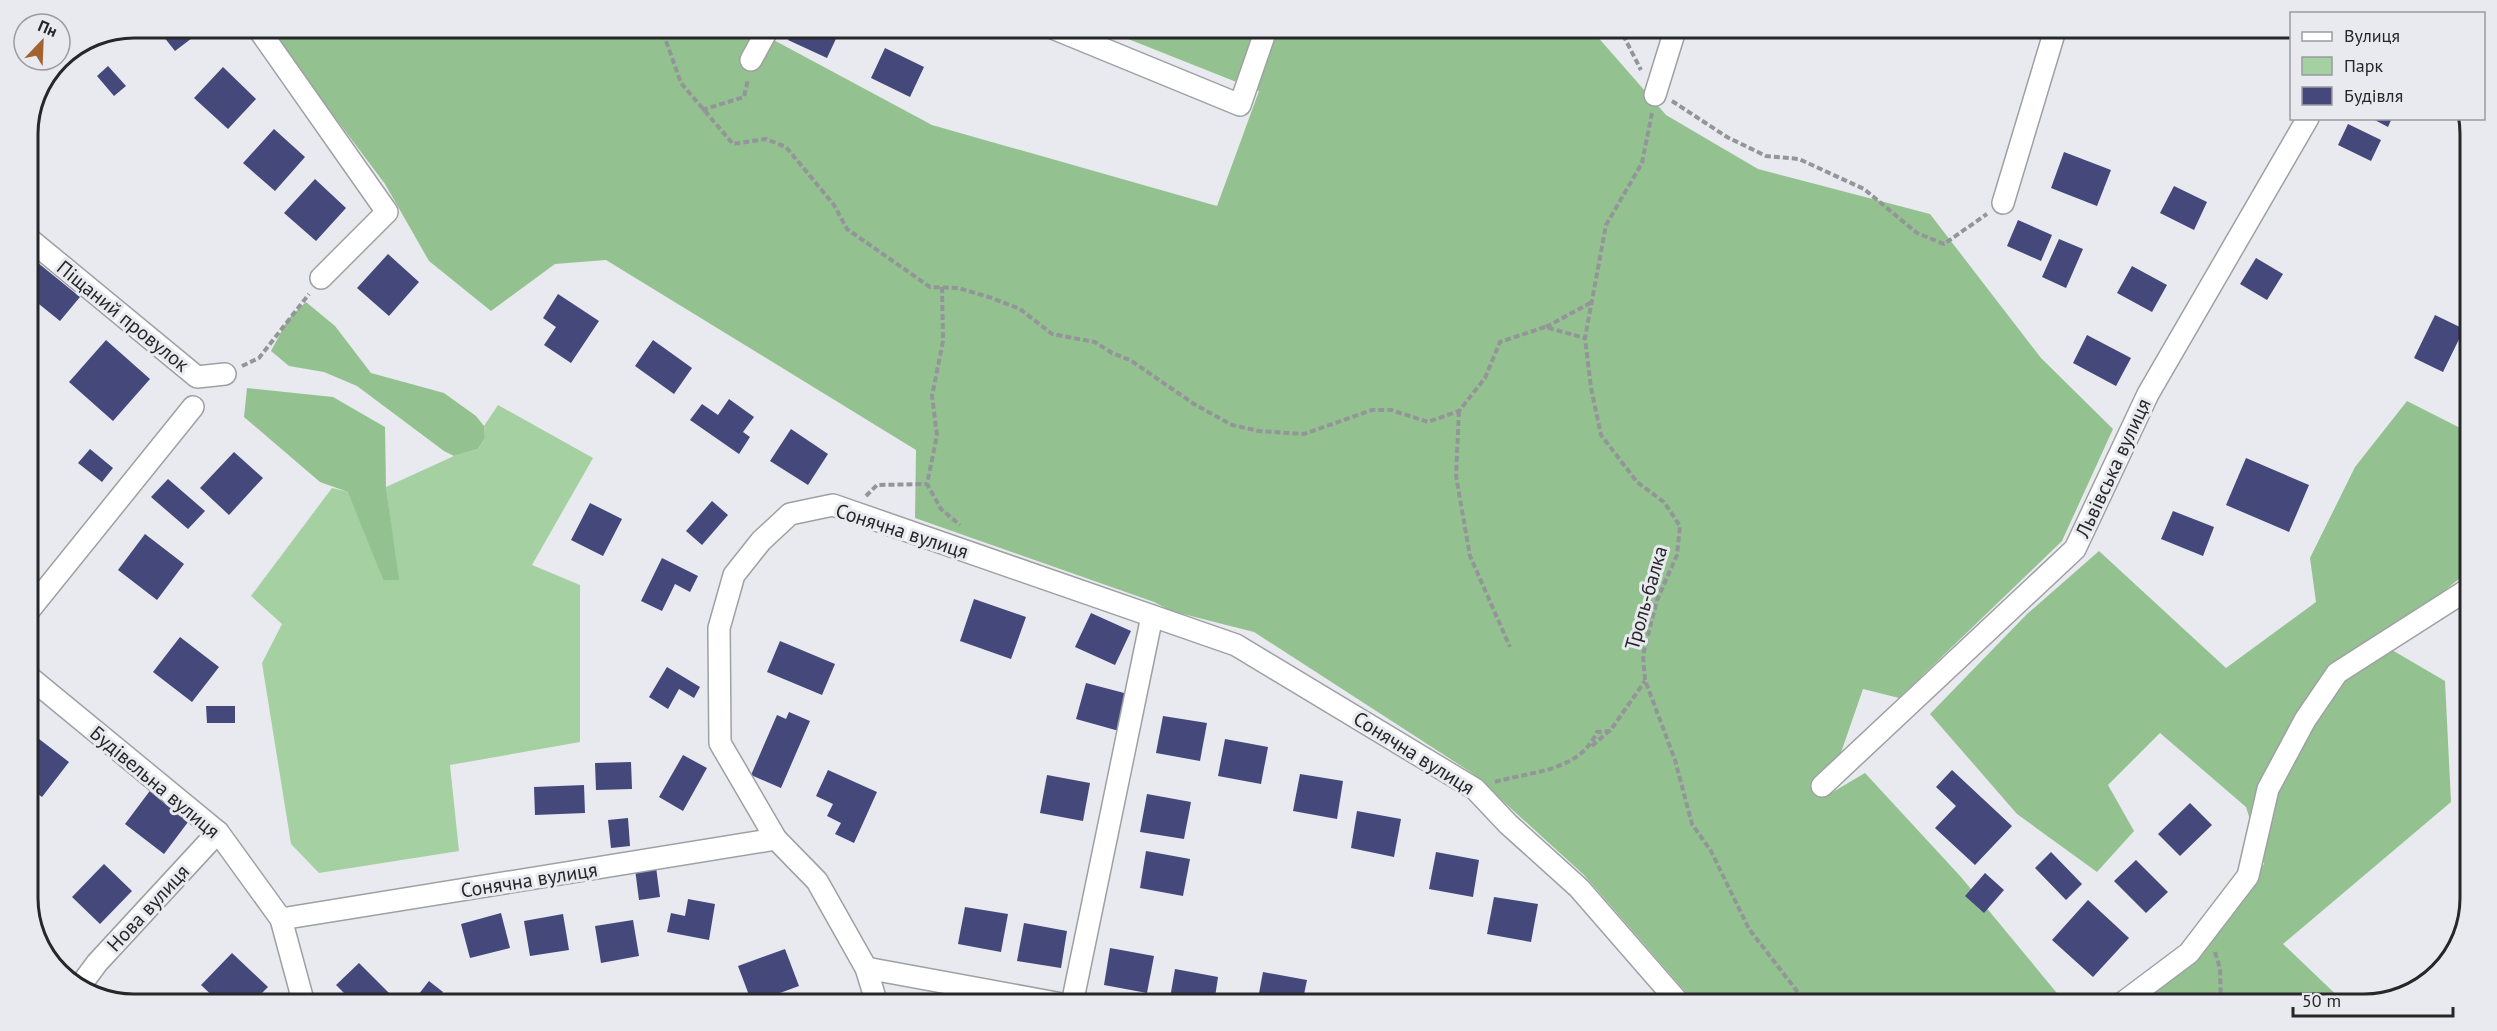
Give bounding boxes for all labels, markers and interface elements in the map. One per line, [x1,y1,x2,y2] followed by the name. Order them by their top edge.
[12,12,72,72] north arrow
[2290,12,2485,120] legend
[35,15,60,41] text: Пн
[2344,24,2400,47] text: Вулиця
[2344,54,2384,77] text: Парк
[2344,84,2403,107] text: Будівля
[51,255,195,378] street label: Піщаний провулок
[2069,394,2157,543] street label: Львівська вулиця
[832,497,972,565] street label: Сонячна вулиця
[1619,543,1673,653] street label: Троль-балка
[1349,705,1479,801] street label: Сонячна вулиця
[85,720,225,844] street label: Будівельна вулиця
[459,856,599,904] street label: Сонячна вулиця
[101,859,195,957] street label: Нова вулиця
[2293,980,2454,1018] scale bar
[2302,989,2341,1012] text: 50 m

